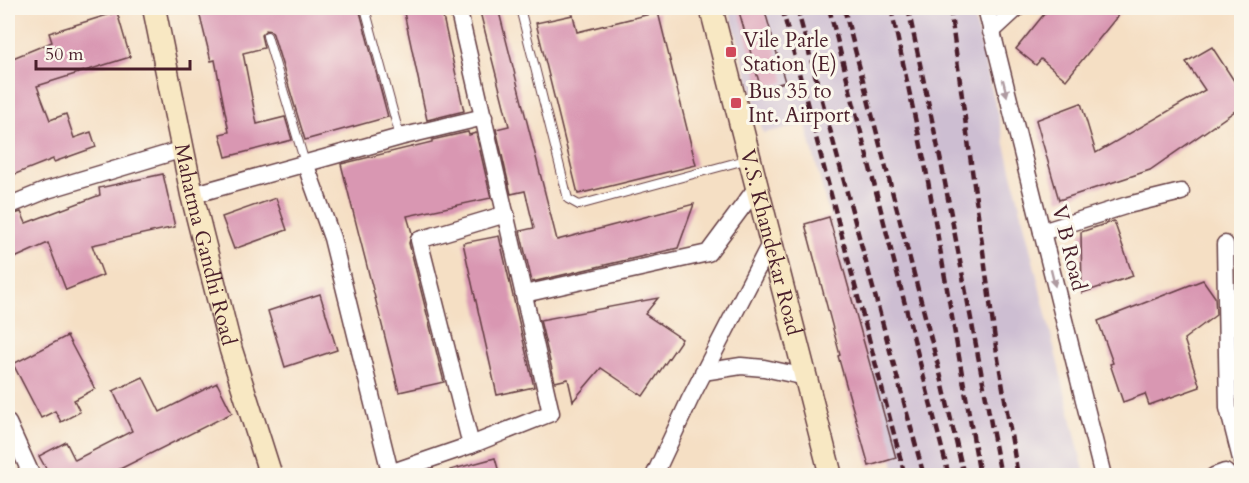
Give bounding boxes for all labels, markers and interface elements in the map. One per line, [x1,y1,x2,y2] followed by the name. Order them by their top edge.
[743,26,837,79] place label: Vile Parle Station (E)
[36,33,190,71] scale bar
[45,42,84,67] text: 50 m
[724,45,738,59] marker: Vile Parle Station (E)
[748,77,850,130] place label: Bus 35 to Int. Airport
[1001,79,1011,98] one-way arrow
[729,96,743,110] marker: Bus 35 to Int. Airport
[167,141,244,348] street label: Mahatma Gandhi Road
[733,146,809,339] street label: V.S. Khandekar Road
[1044,202,1094,294] street label: V B Road
[1049,268,1059,287] one-way arrow

